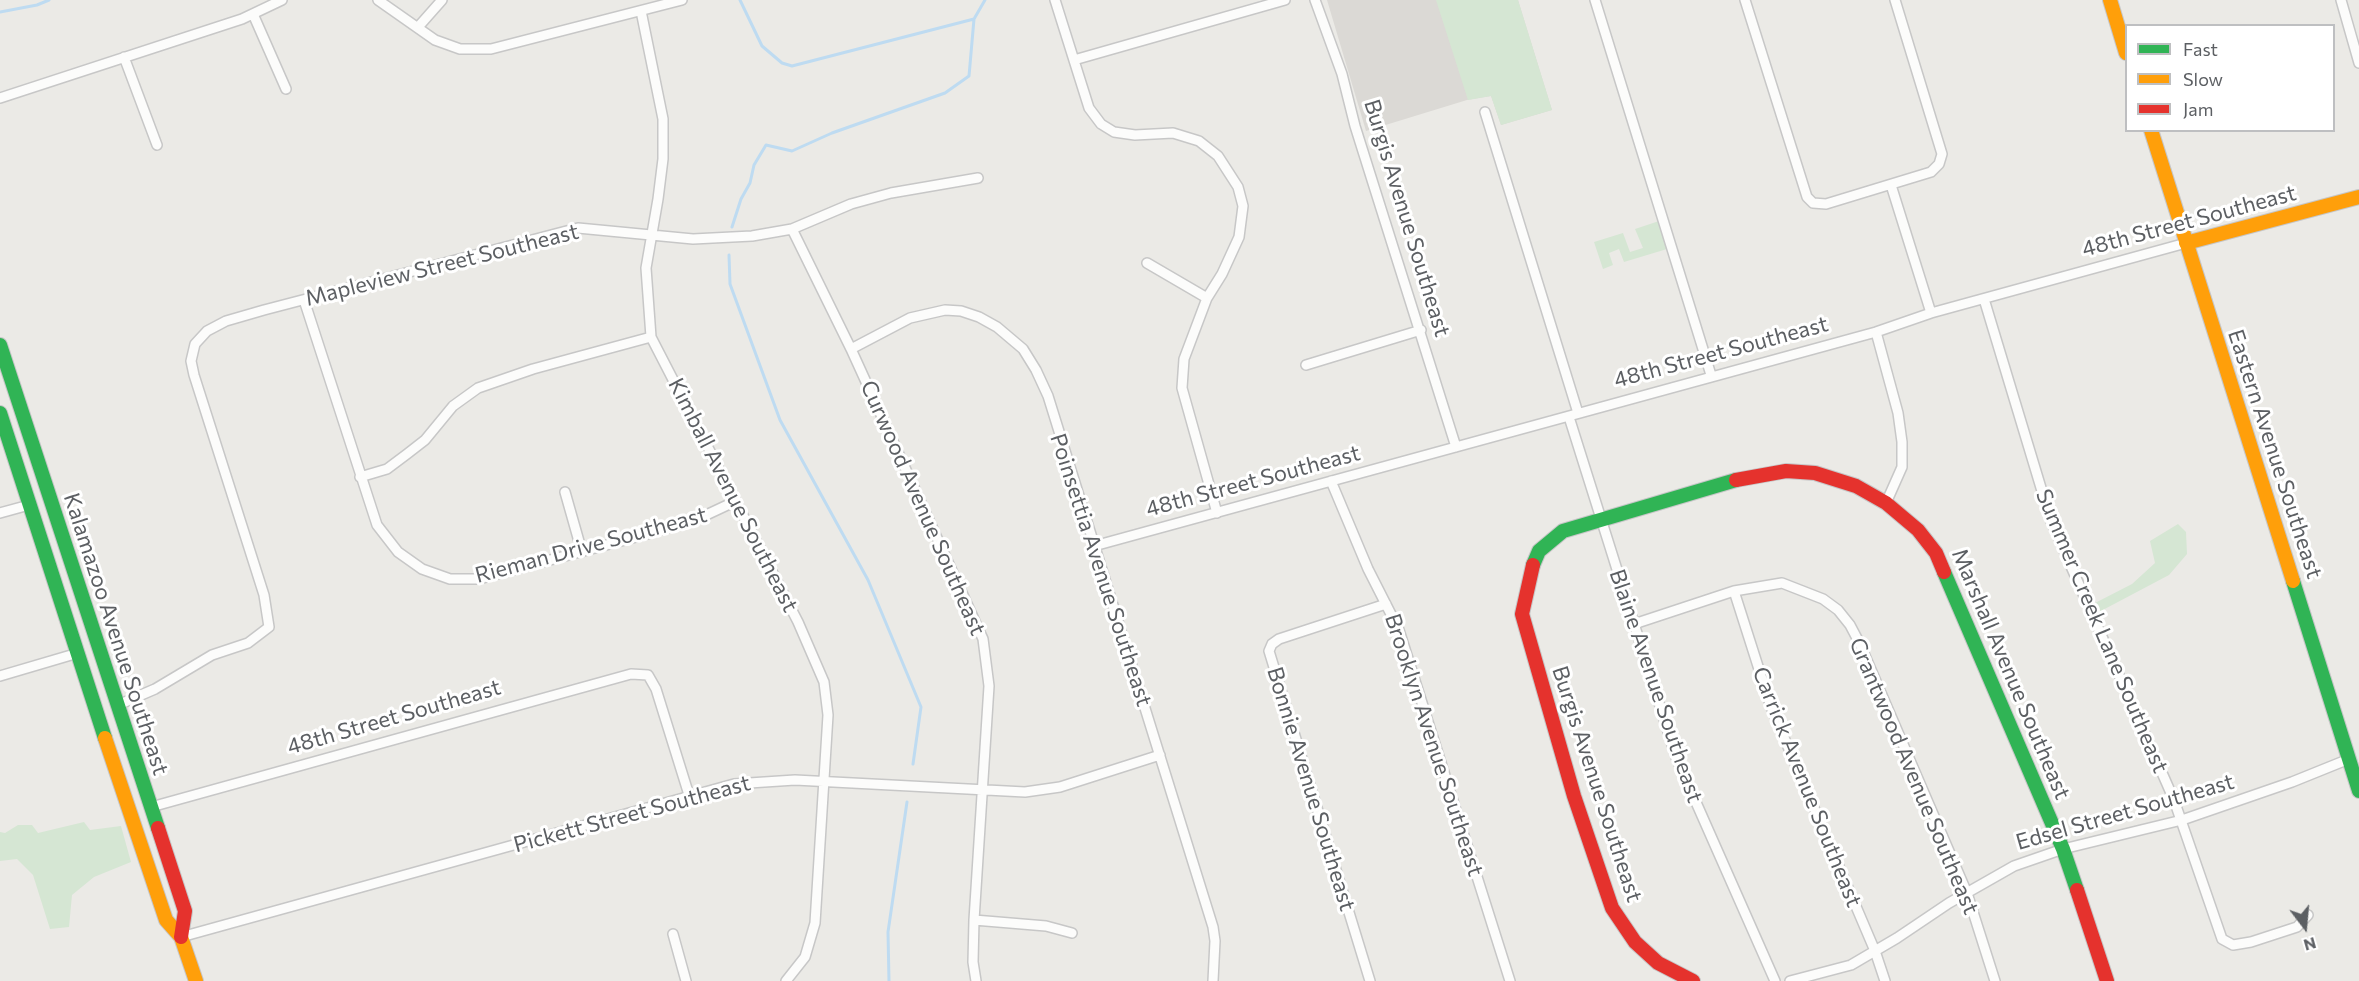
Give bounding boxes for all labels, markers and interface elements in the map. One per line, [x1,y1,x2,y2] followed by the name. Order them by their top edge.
[2125,24,2335,132] legend
[2183,38,2218,60] text: Fast
[2183,68,2223,90] text: Slow
[1358,96,1456,340] street label: Burgis Avenue Southeast
[2183,98,2213,120] text: Jam
[2079,180,2299,262] street label: 48th Street Southeast
[303,218,581,312] street label: Mapleview Street Southeast
[1611,311,1831,393] street label: 48th Street Southeast
[2222,326,2328,582] street label: Eastern Avenue Southeast
[662,374,804,616] street label: Kimball Avenue Southeast
[855,376,991,640] street label: Curwood Avenue Southeast
[1044,430,1158,710] street label: Poinsettia Avenue Southeast
[1143,440,1363,522] street label: 48th Street Southeast
[2030,485,2174,777] street label: Summer Creek Lane Southeast
[58,490,174,778] street label: Kalamazoo Avenue Southeast
[472,501,710,589] street label: Rieman Drive Southeast
[1946,545,2076,803] street label: Marshall Avenue Southeast
[1604,566,1708,806] street label: Blaine Avenue Southeast
[1379,611,1489,879] street label: Brooklyn Avenue Southeast
[1844,634,1984,918] street label: Grantwood Avenue Southeast
[1546,663,1648,905] street label: Burgis Avenue Southeast
[1747,663,1867,911] street label: Carrick Avenue Southeast
[1261,664,1361,914] street label: Bonnie Avenue Southeast
[284,674,504,760] street label: 48th Street Southeast
[2013,768,2237,856] street label: Edsel Street Southeast
[511,770,753,858] street label: Pickett Street Southeast
[2275,897,2335,957] north arrow
[2302,934,2318,956] text: N

